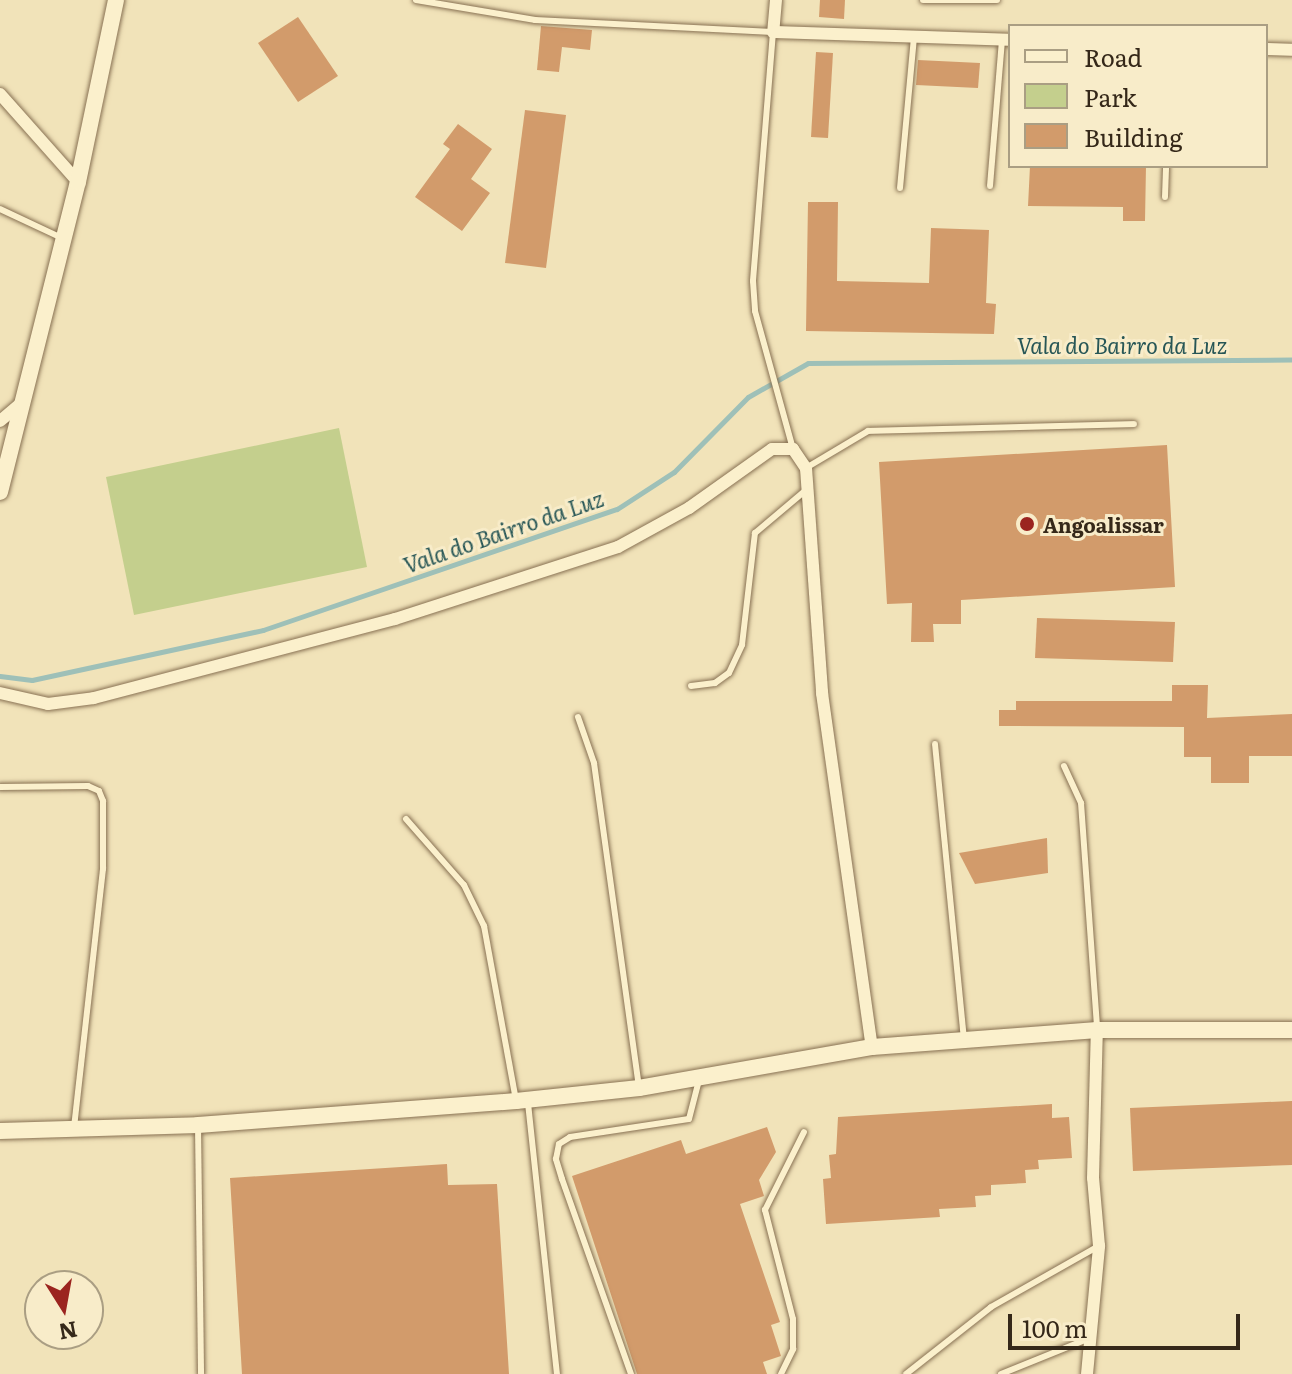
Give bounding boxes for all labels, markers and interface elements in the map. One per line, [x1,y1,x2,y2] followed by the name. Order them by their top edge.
[1008,24,1268,168] legend
[1084,39,1142,74] text: Road
[1084,79,1137,114] text: Park
[1084,119,1183,154] text: Building
[1017,332,1227,358] water label: Vala do Bairro da Luz
[399,484,607,578] water label: Vala do Bairro da Luz
[1043,512,1164,536] place label: Angoalissar
[1018,515,1036,533] marker: Angoalissar
[24,1270,104,1350] north arrow
[1012,1298,1244,1348] scale bar
[1022,1310,1088,1345] text: 100 m
[56,1314,81,1350] text: N

